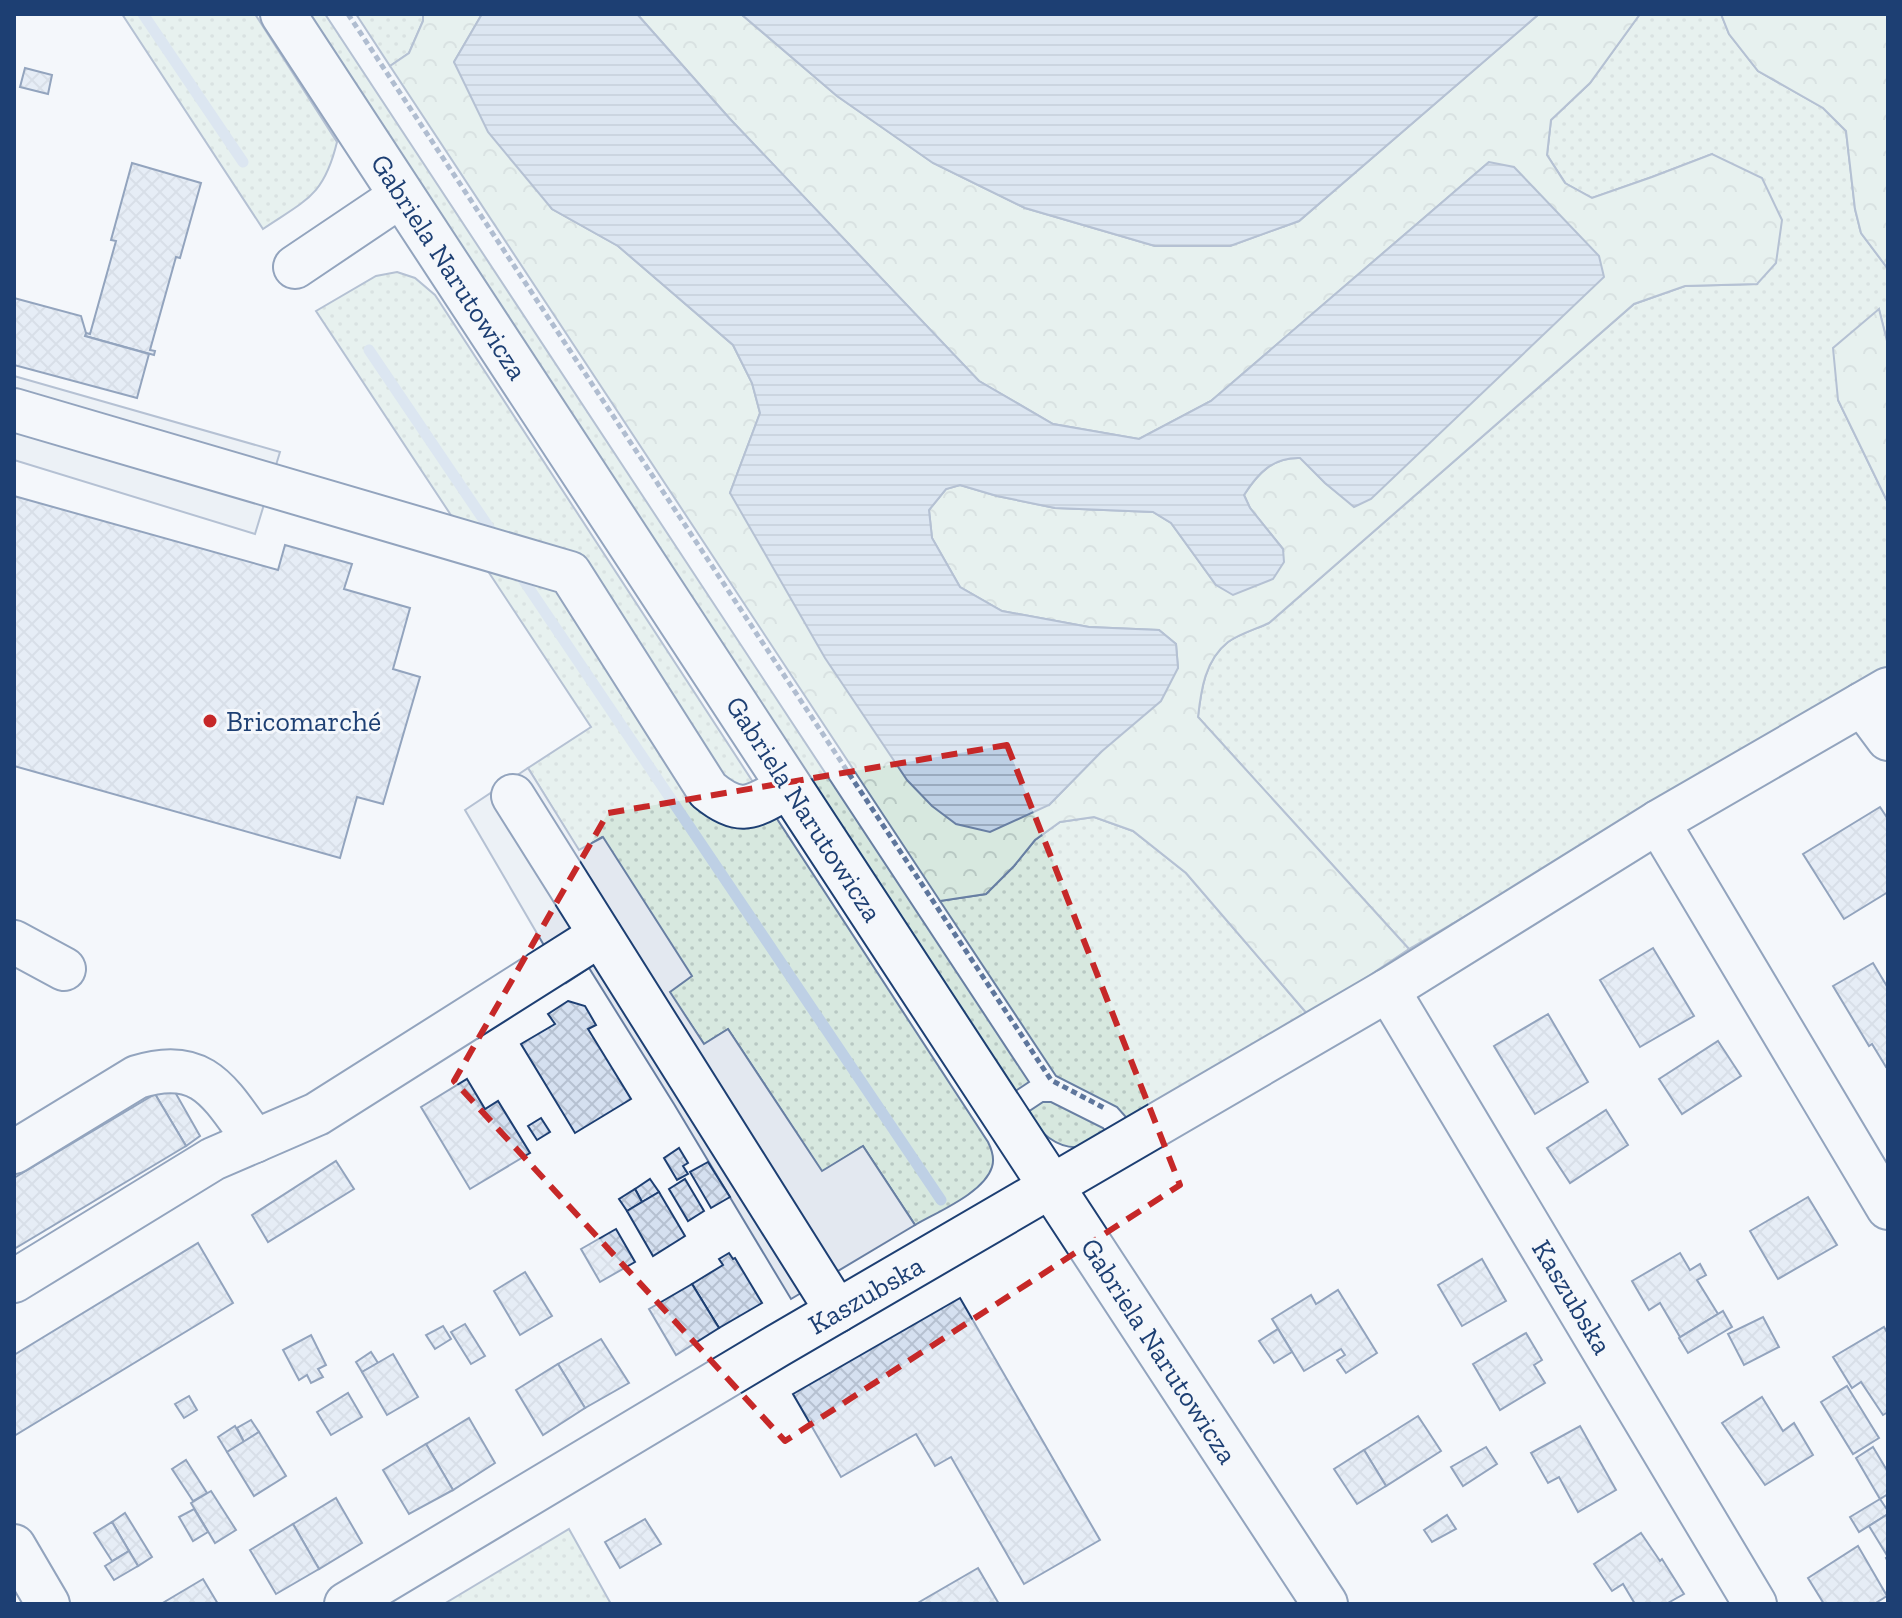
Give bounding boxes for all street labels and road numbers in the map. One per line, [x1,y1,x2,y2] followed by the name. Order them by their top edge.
[364,148,534,386] street label: Gabriela Narutowicza
[719,690,889,928] street label: Gabriela Narutowicza
[1074,1232,1244,1470] street label: Gabriela Narutowicza
[1525,1234,1619,1361] street label: Kaszubska
[802,1249,930,1341] street label: Kaszubska

